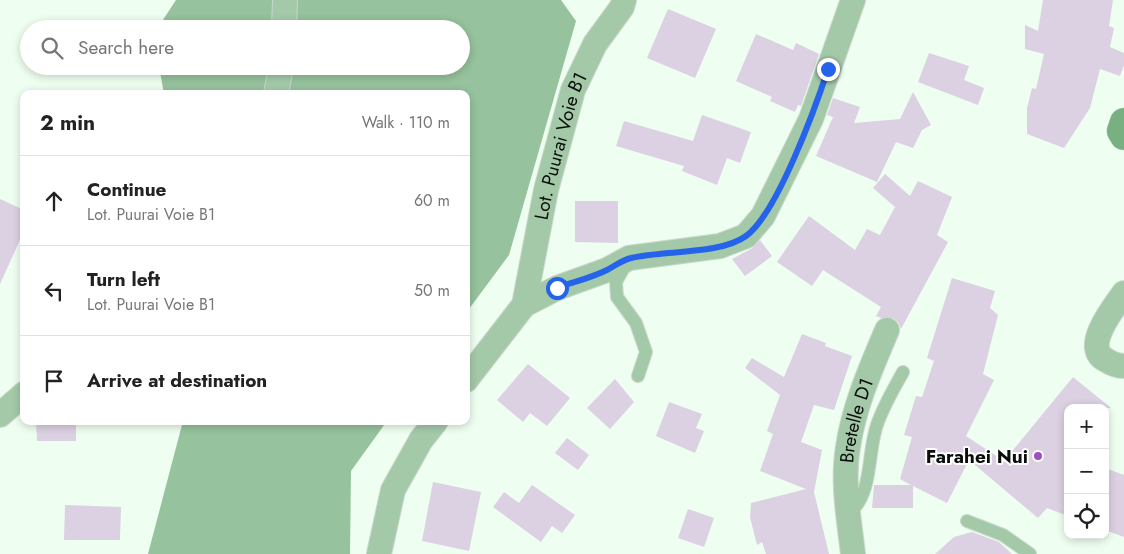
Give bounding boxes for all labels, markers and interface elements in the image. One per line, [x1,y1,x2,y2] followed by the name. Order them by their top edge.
[20,20,470,75] search box
[38,34,66,62] icon: search
[78,34,174,61] text: Search here
[817,58,840,81] route end
[528,68,594,222] street label: Lot. Puurai Voie B1
[40,108,95,138] text: 2 min
[362,111,450,134] text: Walk · 110 m
[87,176,166,203] text: Continue
[40,187,68,215] icon: ahead
[414,189,450,212] text: 60 m
[87,203,215,226] text: Lot. Puurai Voie B1
[87,266,160,293] text: Turn left
[40,277,68,305] icon: left
[546,277,569,300] route start
[414,279,450,302] text: 50 m
[87,293,215,316] text: Lot. Puurai Voie B1
[40,367,68,395] icon: arrive
[87,367,267,394] text: Arrive at destination
[833,374,880,464] street label: Bretelle D1
[1064,404,1109,539] map controls
[1064,404,1109,449] button: +
[926,443,1028,470] place label: Farahei Nui
[1064,449,1109,494] button: −
[1032,450,1044,462] marker: Farahei Nui
[1064,494,1109,539] button: locate

